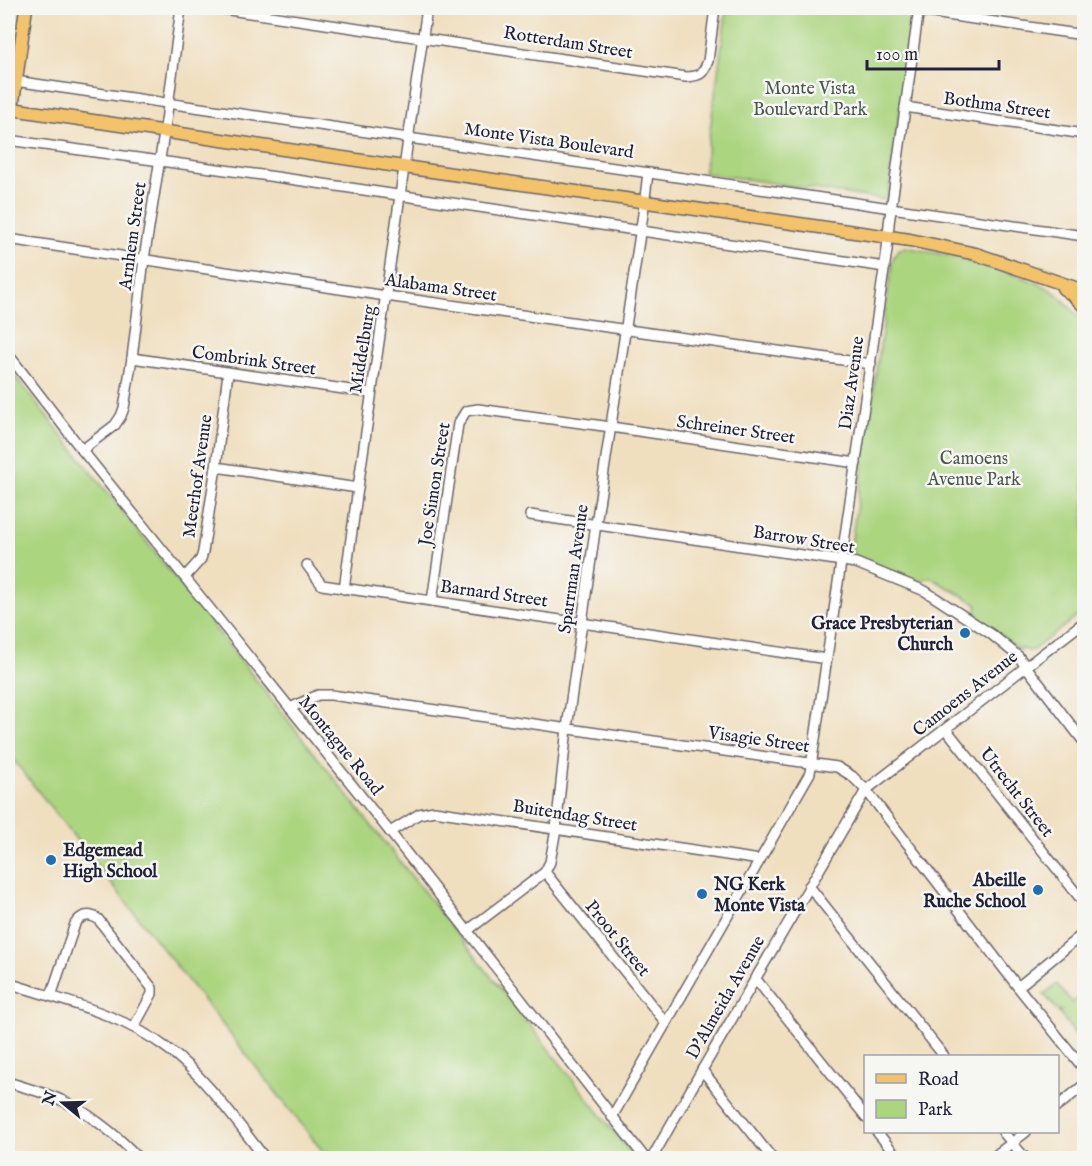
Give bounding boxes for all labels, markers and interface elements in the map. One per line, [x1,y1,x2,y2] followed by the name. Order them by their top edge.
[502,22,634,65] street label: Rotterdam Street
[867,33,999,71] scale bar
[876,44,918,67] text: 100 m
[753,78,867,122] park label: Monte Vista Boulevard Park
[942,88,1052,125] street label: Bothma Street
[463,118,635,165] street label: Monte Vista Boulevard
[114,181,152,293] street label: Arnhem Street
[382,269,498,308] street label: Alabama Street
[345,303,382,395] street label: Middelburg
[835,335,870,432] street label: Diaz Avenue
[190,341,317,382] street label: Combrink Street
[675,411,796,450] street label: Schreiner Street
[178,413,219,539] street label: Meerhof Avenue
[414,421,457,550] street label: Joe Simon Street
[926,448,1021,492] park label: Camoens Avenue Park
[554,503,595,635] street label: Sparrman Avenue
[751,521,856,560] street label: Barrow Street
[438,576,549,613] street label: Barnard Street
[811,613,953,657] place label: Grace Presbyterian Church
[958,626,972,640] marker: Grace Presbyterian Church
[909,646,1023,742] street label: Camoens Avenue
[293,691,387,801] street label: Montague Road
[706,722,811,759] street label: Visagie Street
[974,743,1058,843] street label: Utrecht Street
[511,795,639,838] street label: Buitendag Street
[63,840,158,884] place label: Edgemead High School
[44,853,58,867] marker: Edgemead High School
[923,870,1027,914] place label: Abeille Ruche School
[713,874,806,918] place label: NG Kerk Monte Vista
[1031,883,1045,897] marker: Abeille Ruche School
[695,887,709,901] marker: NG Kerk Monte Vista
[579,896,654,982] street label: Proot Street
[682,932,771,1064] street label: D'Almeida Avenue
[864,1055,1059,1133] legend
[918,1069,959,1092] text: Road
[33,1073,93,1133] north arrow
[39,1089,62,1110] text: N
[918,1099,953,1122] text: Park

